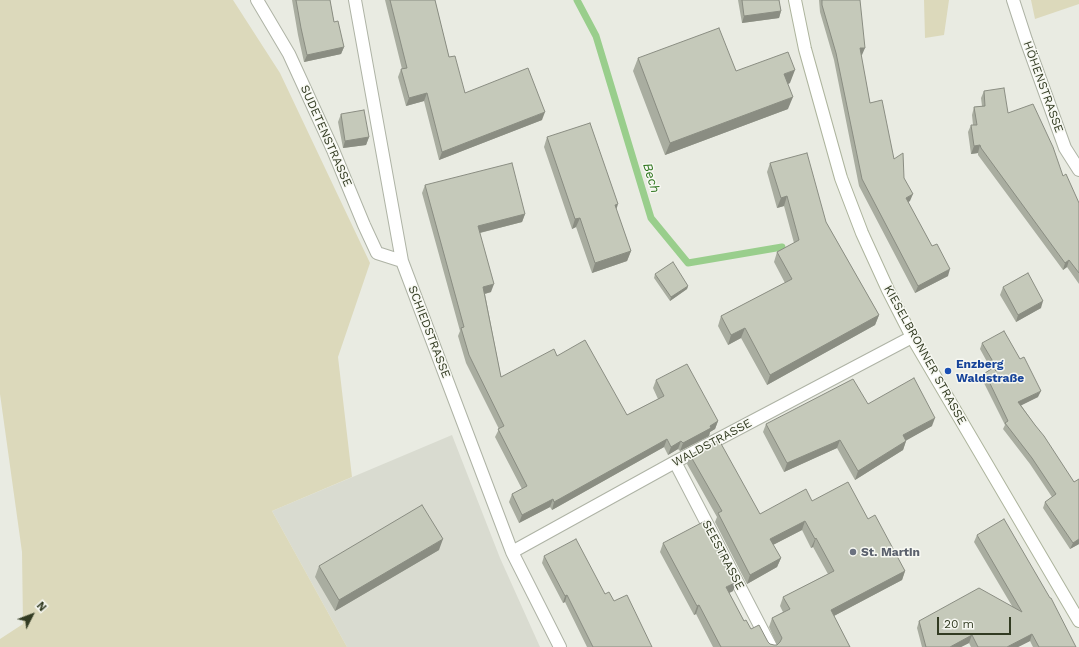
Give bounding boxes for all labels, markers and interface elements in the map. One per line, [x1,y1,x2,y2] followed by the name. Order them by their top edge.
[1020,39,1066,135] street label: HÖHENSTRASSE
[297,83,355,189] street label: SUDETENSTRASSE
[639,161,663,195] water label: Bech
[881,283,969,427] street label: KIESELBRONNER STRASSE
[405,284,453,380] street label: SCHIEDSTRASSE
[956,357,1024,385] place label: Enzberg Waldstraße
[943,366,953,376] marker: Enzberg Waldstraße
[670,416,754,470] street label: WALDSTRASSE
[699,518,747,592] street label: SEESTRASSE
[861,545,920,559] place label: St. Martin
[848,547,858,557] marker: St. Martin
[12,595,52,635] north arrow
[34,599,49,614] text: N
[939,609,1013,635] scale bar
[944,617,974,631] text: 20 m

